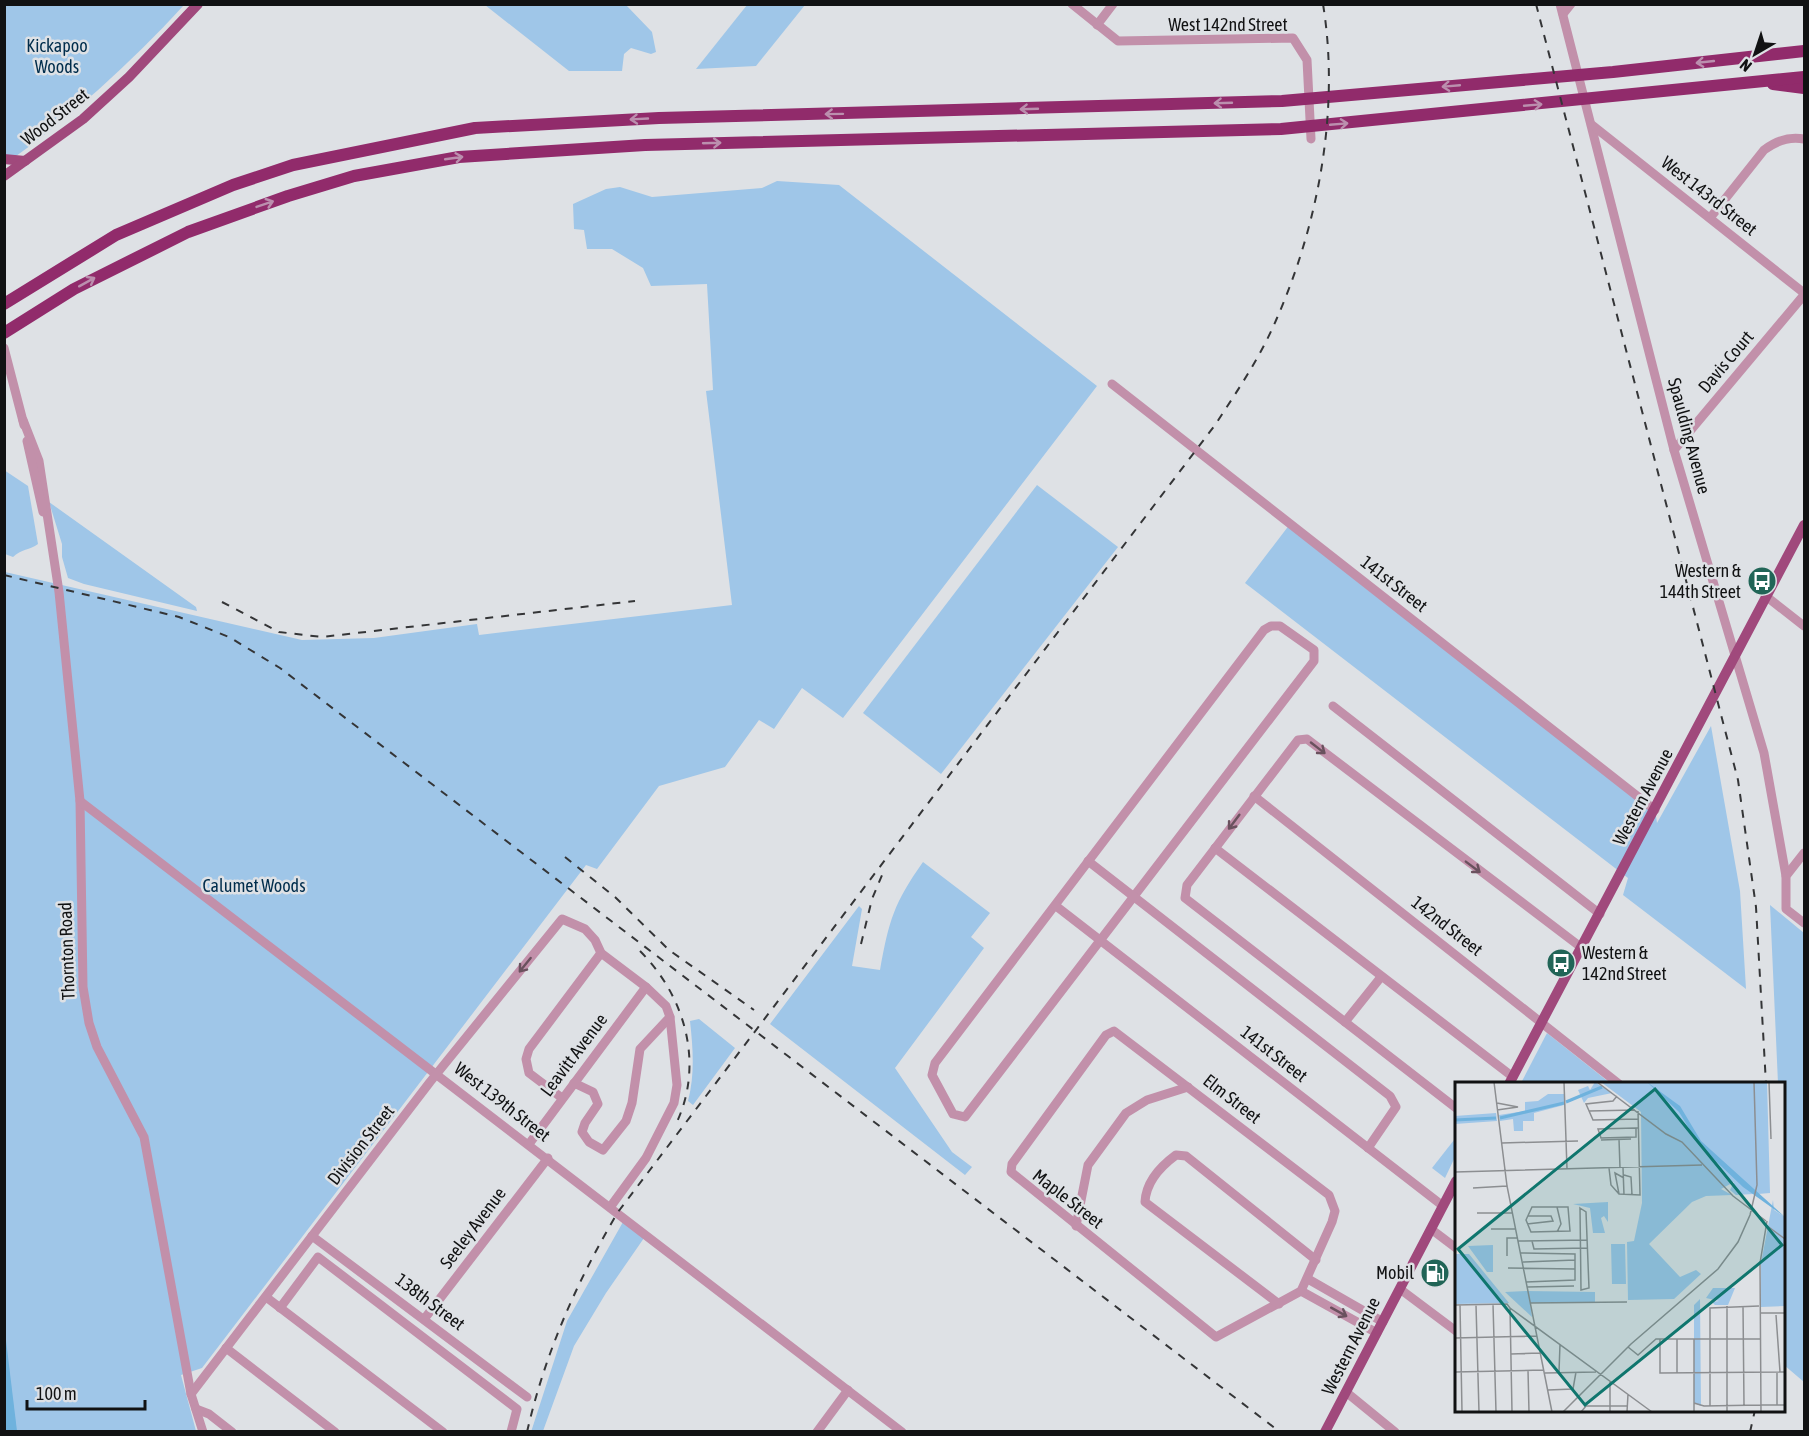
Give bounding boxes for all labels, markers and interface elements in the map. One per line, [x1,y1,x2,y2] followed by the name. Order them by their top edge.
[1168,14,1288,35] street label: West 142nd Street
[1725,24,1785,84] north arrow
[26,35,88,77] park label: Kickapoo Woods
[1736,56,1755,76] text: N
[1695,57,1715,68] one-way arrow
[1441,81,1461,92] one-way arrow
[17,84,93,149] street label: Wood Street
[1214,97,1234,108] one-way arrow
[1522,99,1542,110] one-way arrow
[1019,104,1039,115] one-way arrow
[824,109,844,120] one-way arrow
[629,114,649,125] one-way arrow
[1328,118,1348,129] one-way arrow
[701,137,721,149] one-way arrow
[1657,152,1761,240] street label: West 143rd Street
[444,153,464,164] one-way arrow
[255,198,274,209] one-way arrow
[78,276,95,288] one-way arrow
[1694,326,1758,397] street label: Davis Court
[1664,376,1715,496] street label: Spaulding Avenue
[1357,551,1432,616] street label: 141st Street
[1660,560,1742,602] place label: Western & 144th Street
[1746,565,1778,597] bus stop icon: Western & 144th Street
[1310,741,1326,754] one-way arrow
[1608,745,1677,849] street label: Western Avenue
[1228,813,1240,829] one-way arrow
[1464,861,1480,873] one-way arrow
[202,875,306,896] park label: Calumet Woods
[1408,891,1487,960] street label: 142nd Street
[54,902,79,1000] street label: Thornton Road
[1582,942,1667,984] place label: Western & 142nd Street
[1545,947,1577,979] bus stop icon: Western & 142nd Street
[518,957,532,972] one-way arrow
[536,1009,611,1100] street label: Leavitt Avenue
[1237,1021,1312,1086] street label: 141st Street
[450,1058,554,1146] street label: West 139th Street
[1199,1070,1265,1128] street label: Elm Street
[1455,1082,1785,1412] inset map
[323,1101,398,1189] street label: Division Street
[1029,1165,1108,1233] street label: Maple Street
[435,1183,510,1272] street label: Seeley Avenue
[1419,1257,1451,1289] fuel station icon: Mobil
[1376,1262,1414,1283] place label: Mobil
[392,1269,469,1334] street label: 138th Street
[1317,1294,1384,1398] street label: Western Avenue
[1330,1306,1347,1318] one-way arrow
[27,1373,146,1411] scale bar
[36,1383,77,1404] text: 100 m

